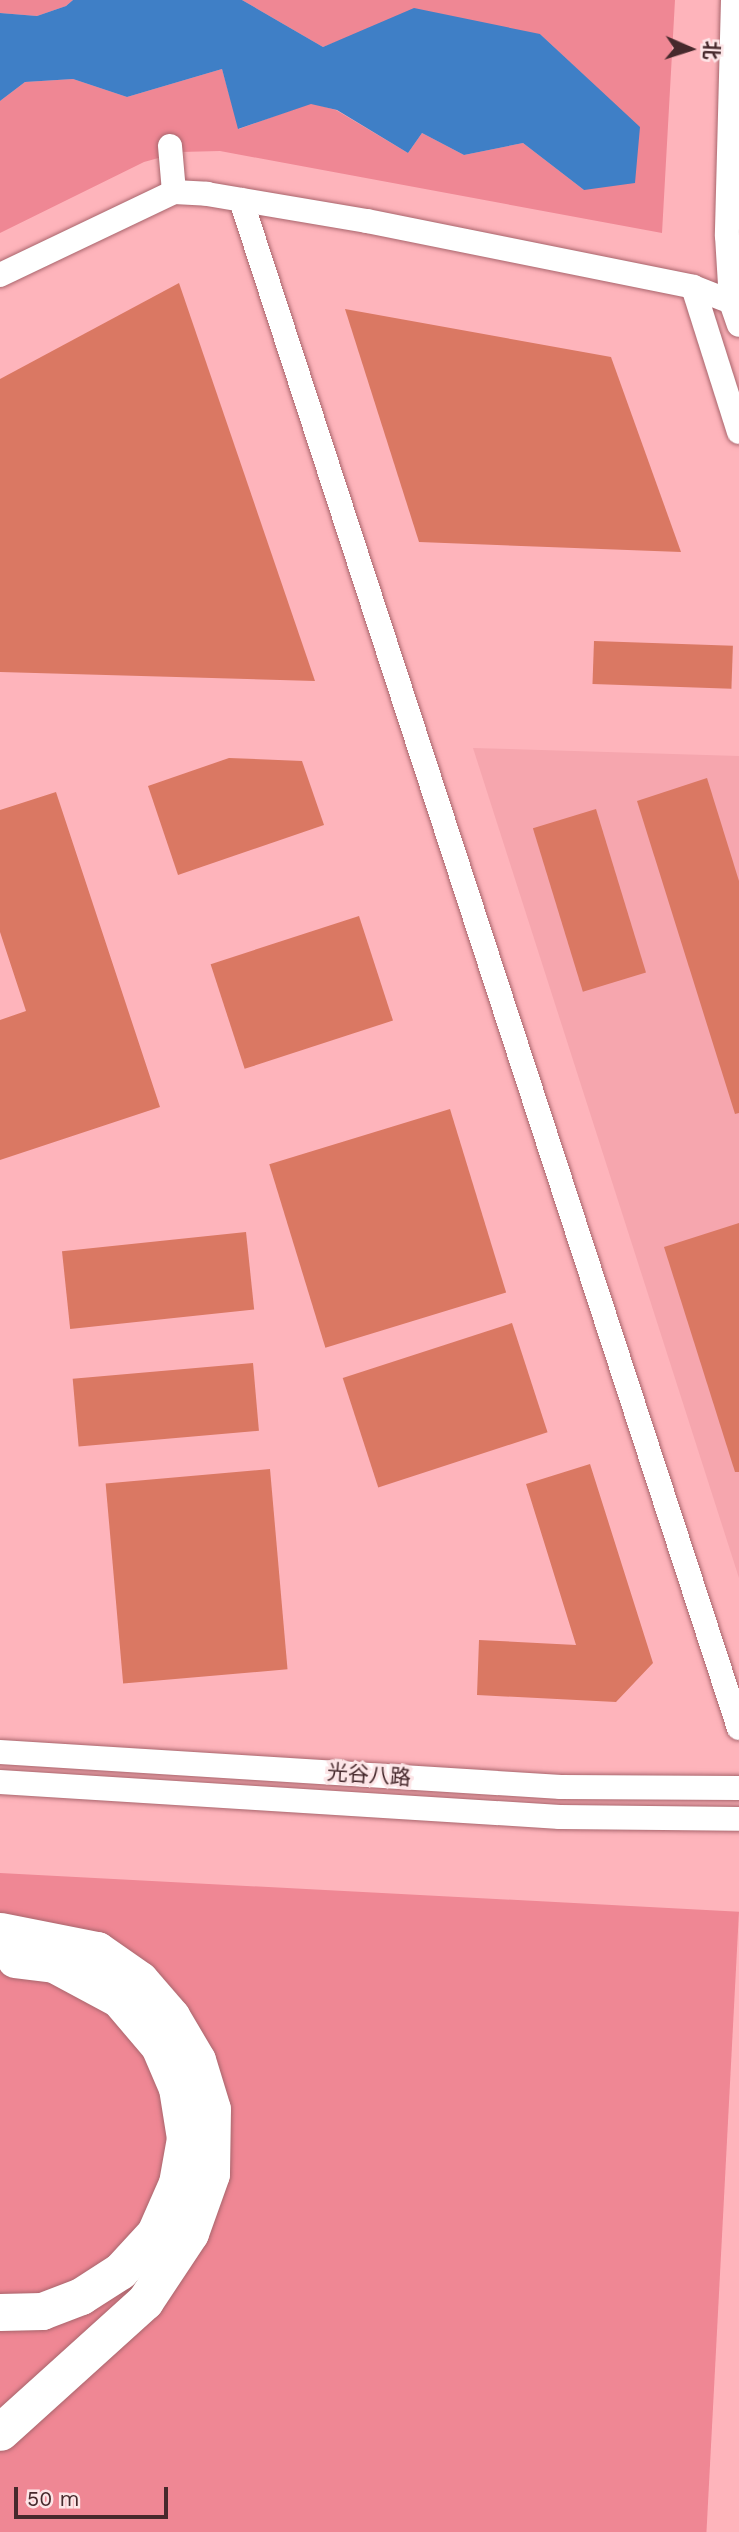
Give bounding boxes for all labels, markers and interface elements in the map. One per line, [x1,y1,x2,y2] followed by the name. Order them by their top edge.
[655,14,725,84] north arrow
[699,40,723,60] text: 北
[326,1760,412,1790] street label: 光谷八路
[18,2472,172,2516] scale bar
[27,2486,79,2511] text: 50 m

